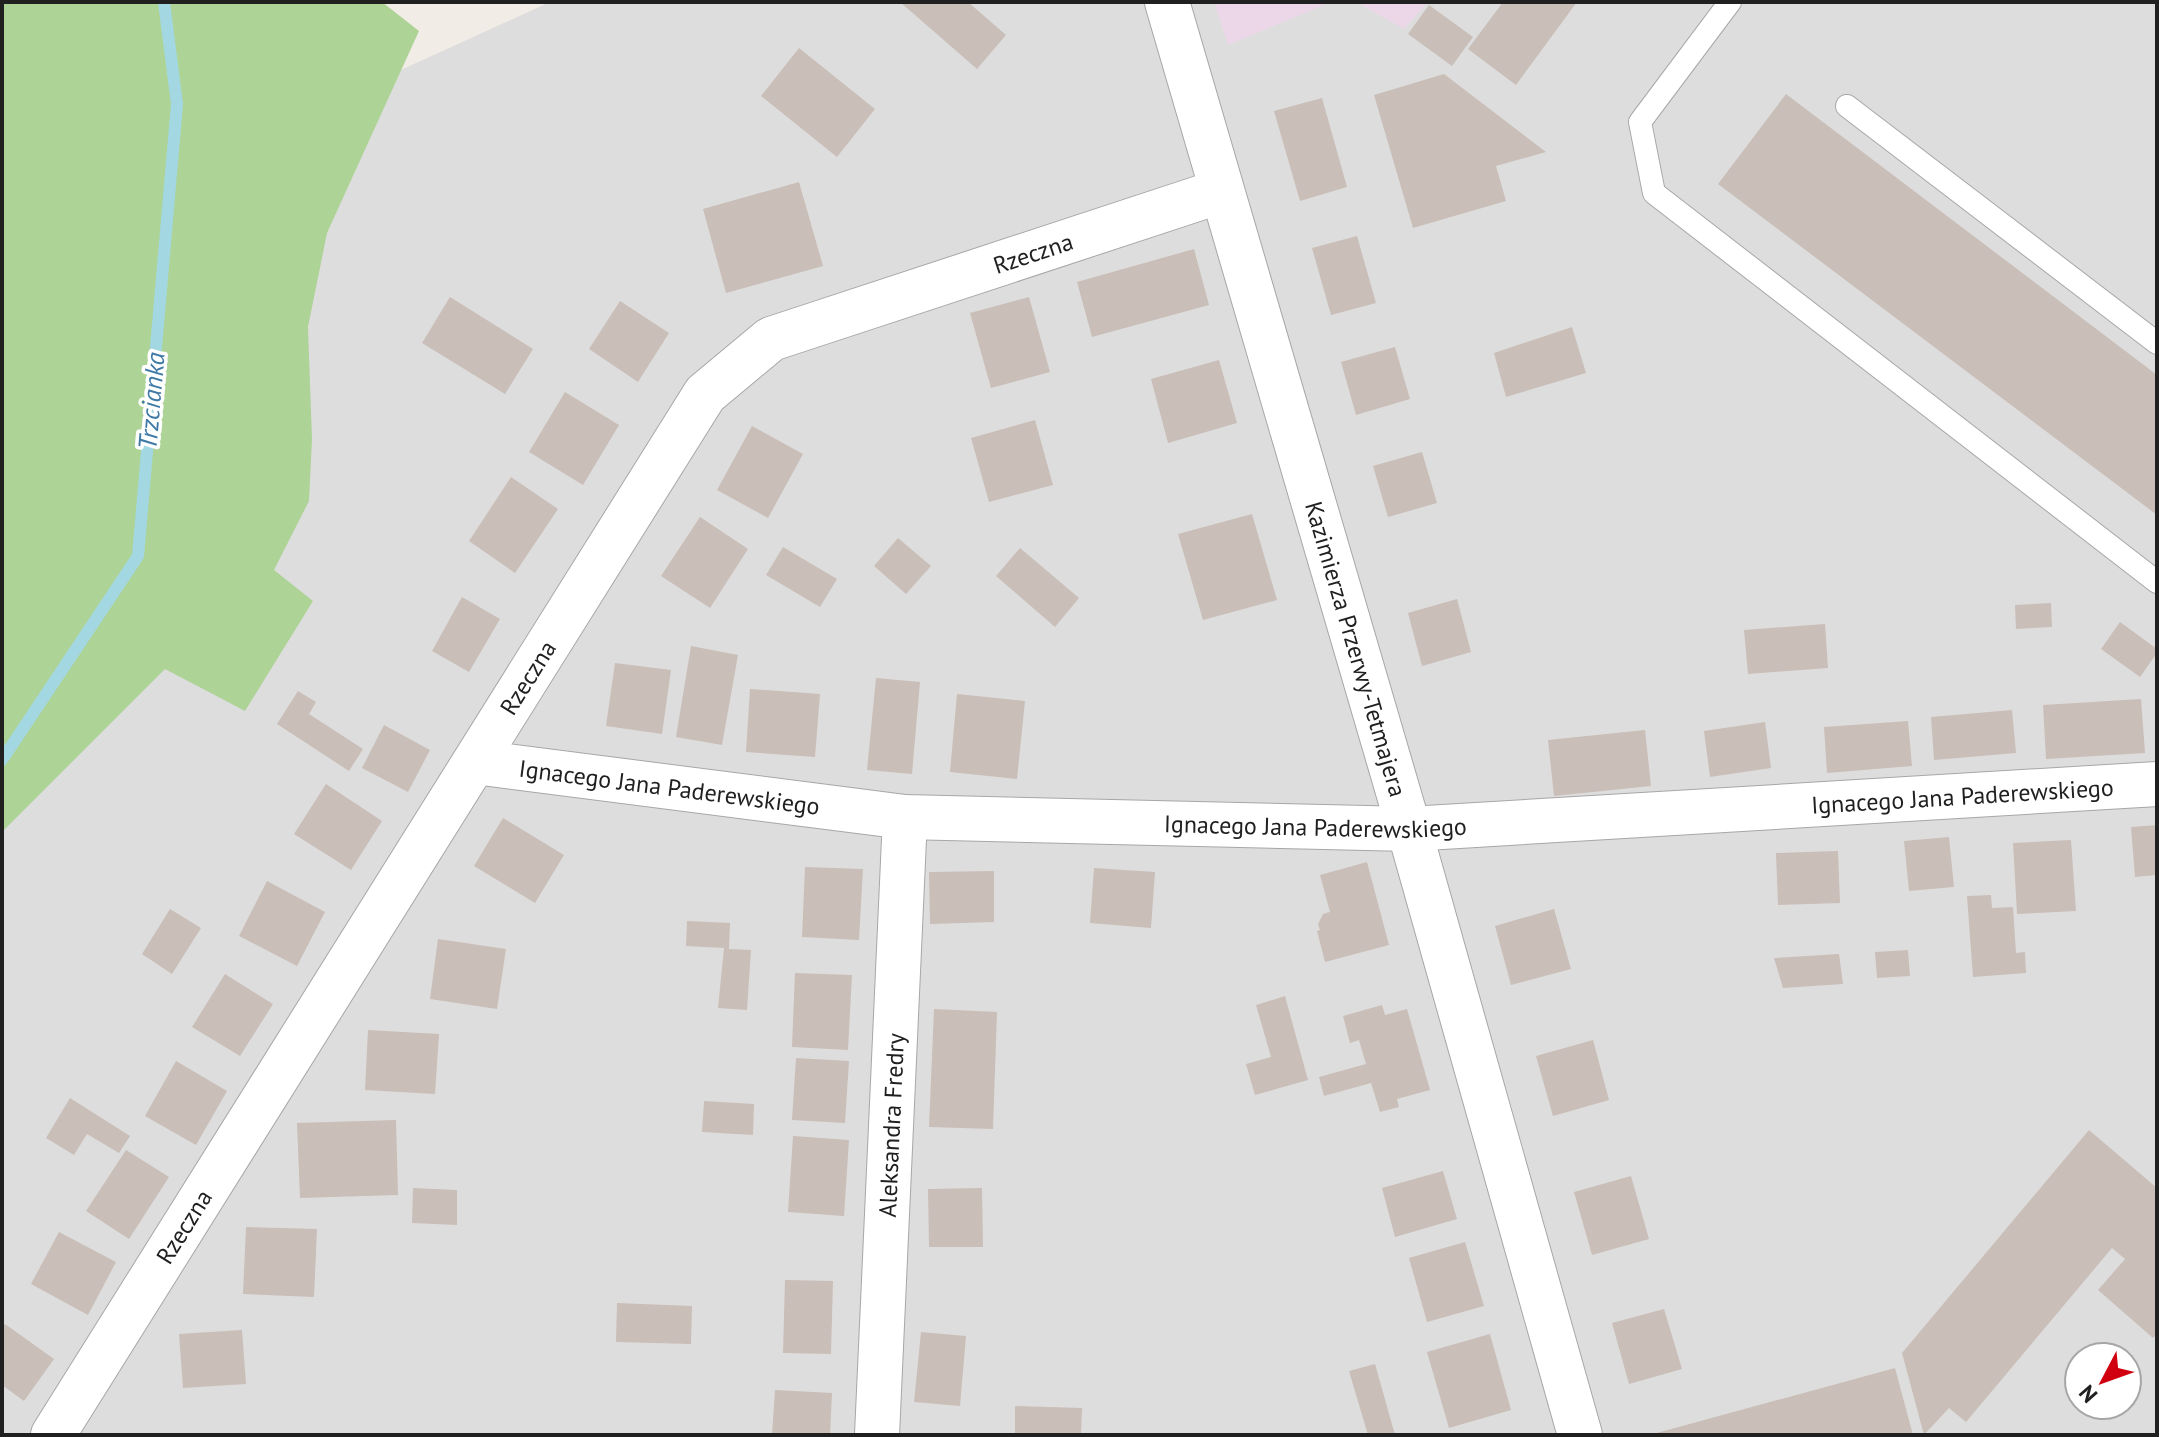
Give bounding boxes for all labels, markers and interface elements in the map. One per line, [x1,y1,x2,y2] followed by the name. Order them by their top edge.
[989,225,1077,280] street label: Rzeczna
[130,351,172,451] water label: Trzcianka
[1298,498,1414,800] street label: Kazimierza Przerwy-Tetmajera
[493,634,562,720] street label: Rzeczna
[517,752,822,821] street label: Ignacego Jana Paderewskiego
[1810,771,2114,820] street label: Ignacego Jana Paderewskiego
[1164,808,1468,845] street label: Ignacego Jana Paderewskiego
[871,1032,911,1218] street label: Aleksandra Fredry
[149,1183,219,1270] street label: Rzeczna
[2063,1341,2143,1421] north arrow
[2073,1379,2103,1409] text: N

